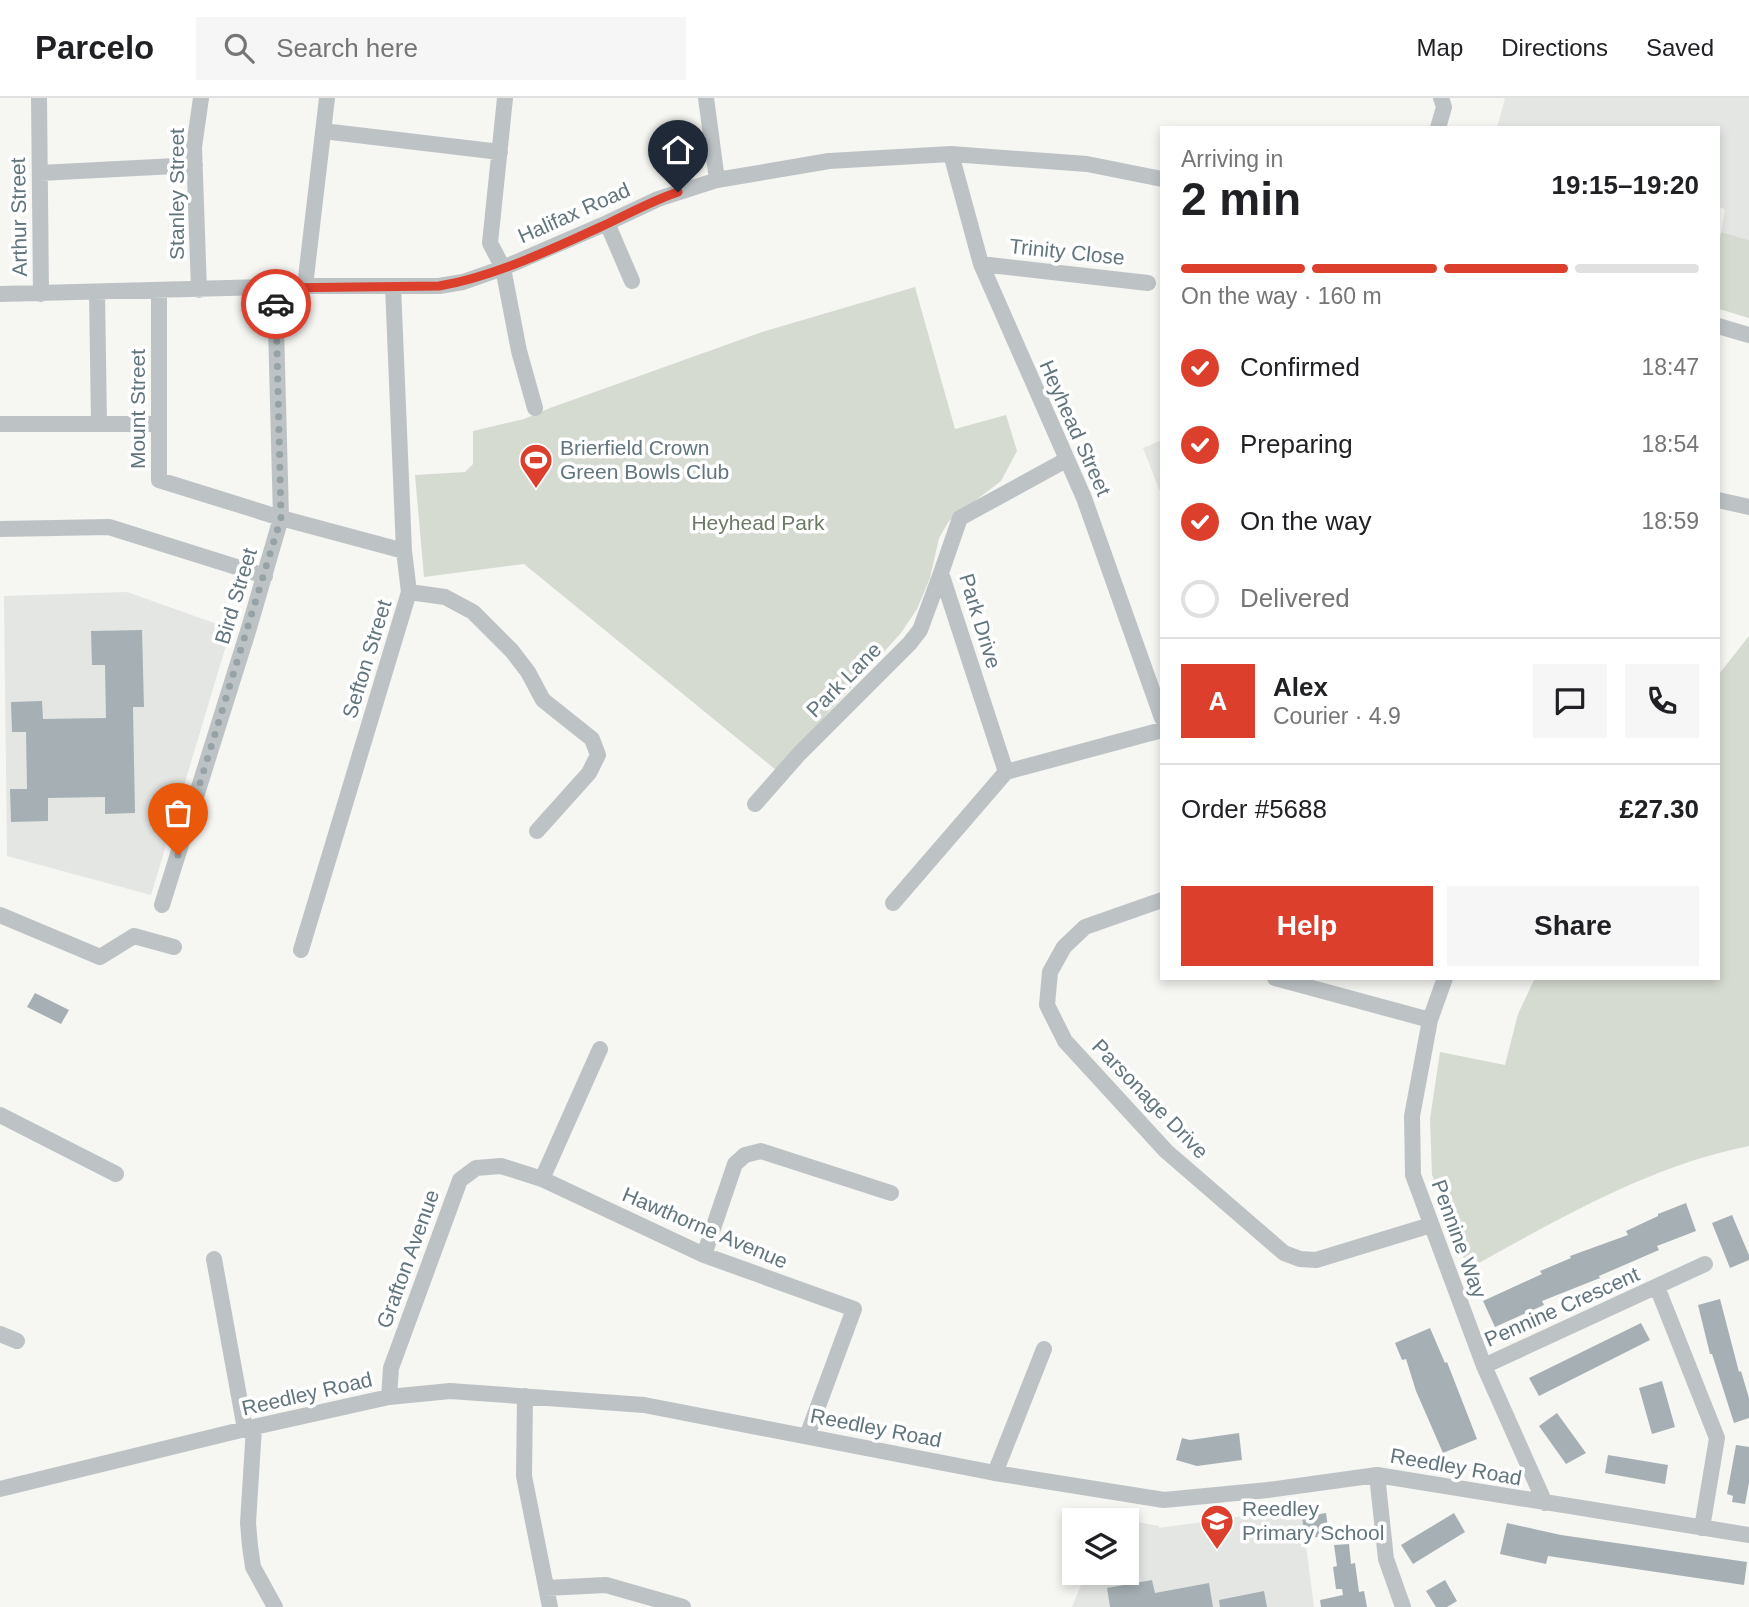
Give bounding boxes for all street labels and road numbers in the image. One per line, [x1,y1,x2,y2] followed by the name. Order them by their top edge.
[165,128,188,260] street label: Stanley Street
[6,157,31,277] street label: Arthur Street
[514,178,633,248] street label: Halifax Road
[1008,234,1126,269] street label: Trinity Close
[126,349,149,469] street label: Mount Street
[1035,356,1116,499] street label: Heyhead Street
[210,545,261,647] street label: Bird Street
[955,571,1006,671] street label: Park Drive
[338,597,395,721] street label: Sefton Street
[802,638,886,722] street label: Park Lane
[1088,1034,1213,1163] street label: Parsonage Drive
[1427,1177,1492,1302] street label: Pennine Way
[619,1182,791,1273] street label: Hawthorne Avenue
[372,1187,443,1331] street label: Grafton Avenue
[1481,1262,1643,1351] street label: Pennine Crescent
[239,1367,374,1420] street label: Reedley Road
[809,1404,944,1451] street label: Reedley Road
[1389,1444,1524,1489] street label: Reedley Road

